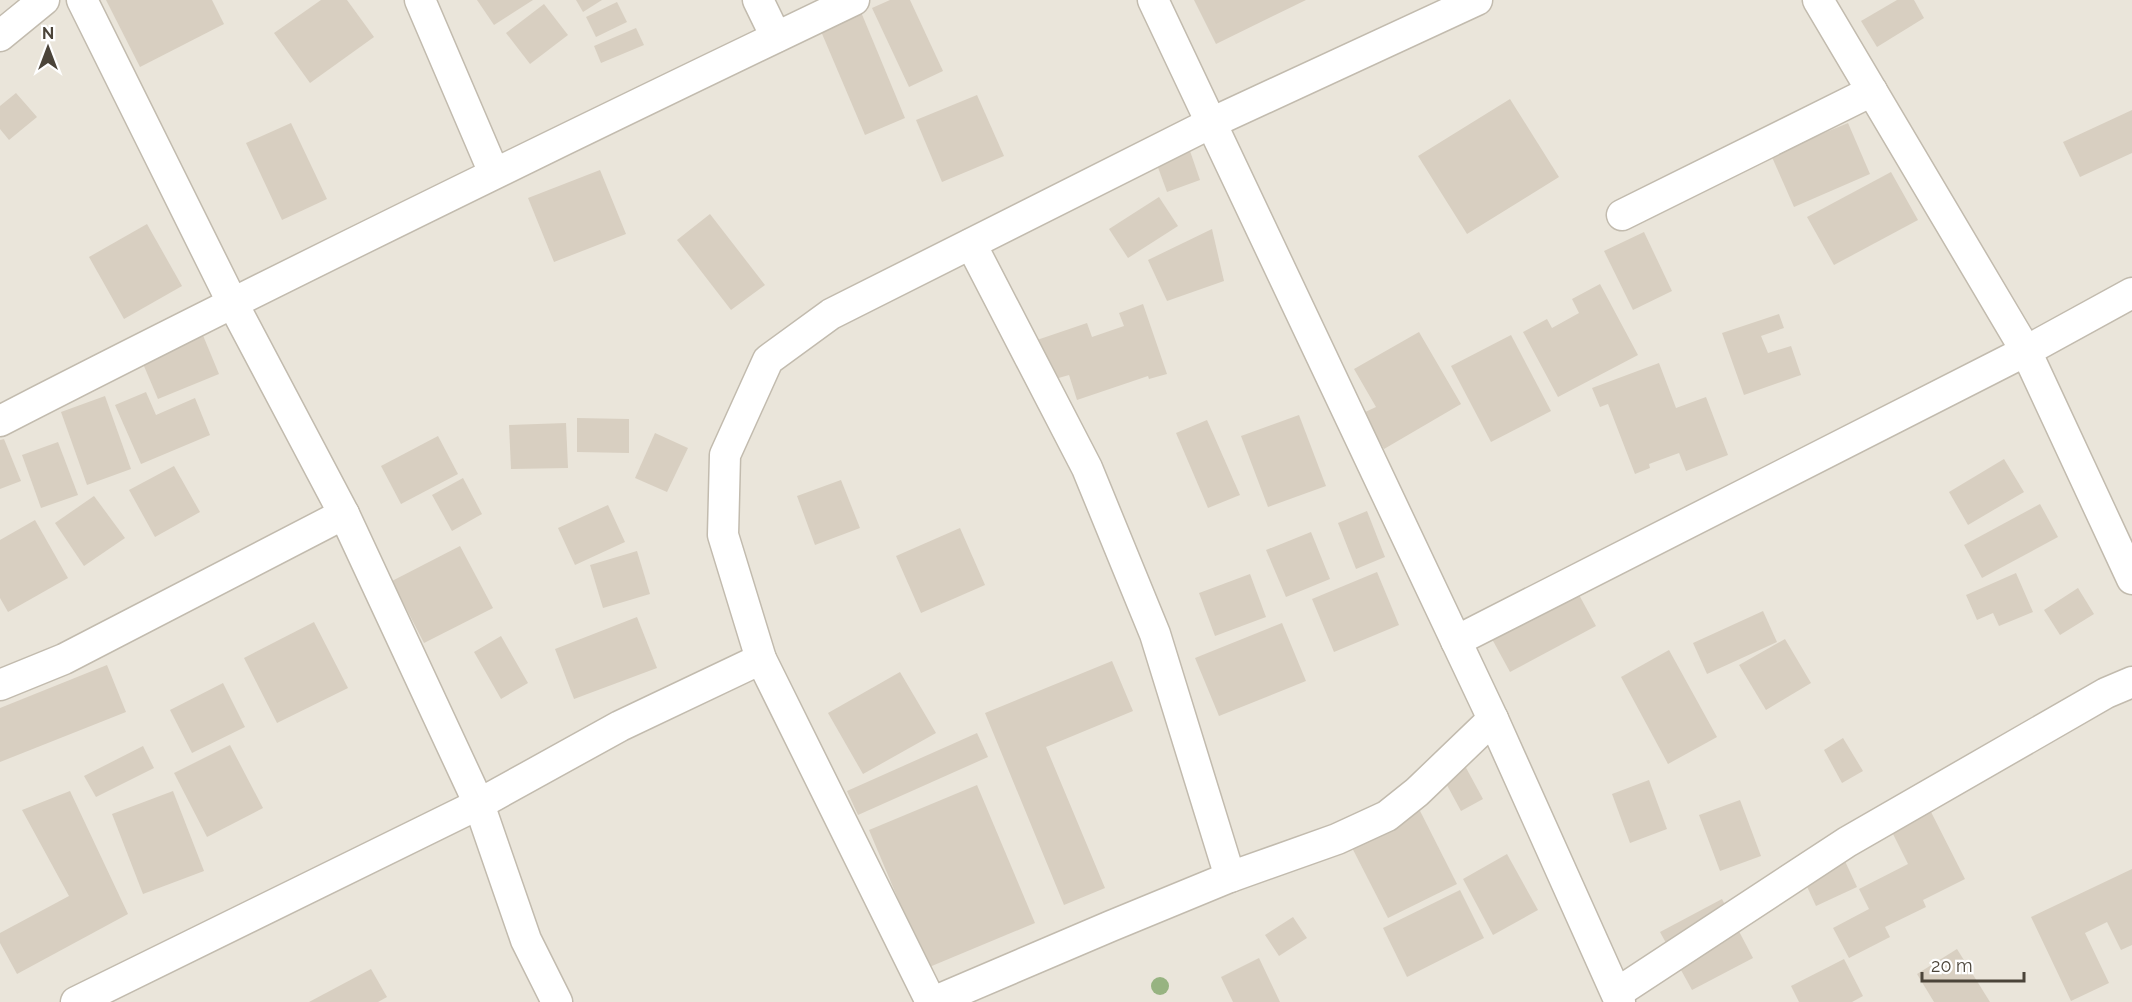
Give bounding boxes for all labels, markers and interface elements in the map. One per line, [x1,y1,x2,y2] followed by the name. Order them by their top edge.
[18,18,78,78] north arrow
[42,24,54,43] text: N
[1922,945,2024,983] scale bar
[1931,955,1973,976] text: 20 m

